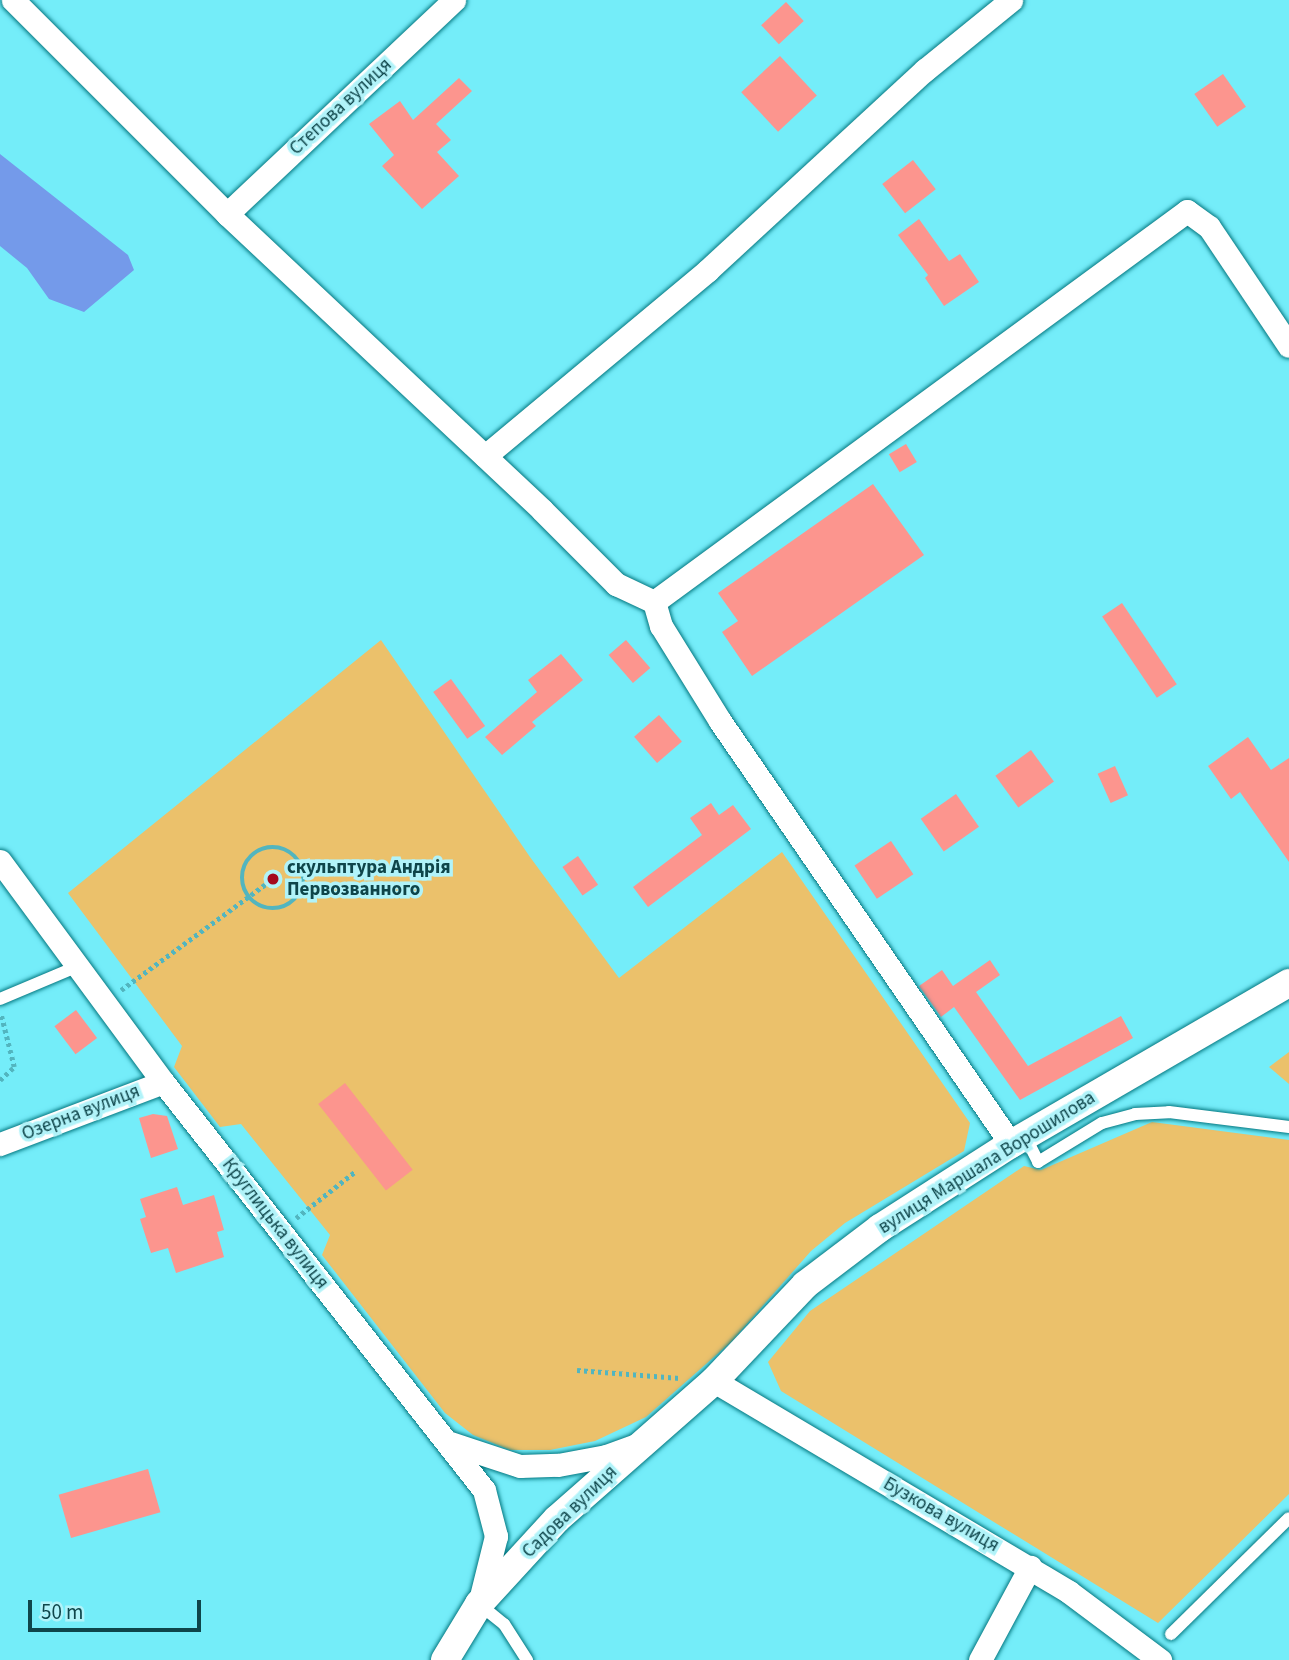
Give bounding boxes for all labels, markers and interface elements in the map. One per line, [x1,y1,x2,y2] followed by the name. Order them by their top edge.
[285,54,397,160] street label: Степова вулиця
[287,857,451,901] place label: скульптура Андрія Первозванного
[265,871,281,887] marker: скульптура Андрія Первозванного
[19,1080,143,1146] street label: Озерна вулиця
[874,1087,1100,1239] street label: вулиця Маршала Ворошилова
[217,1154,333,1294] street label: Круглицька вулиця
[518,1461,622,1563] street label: Садова вулиця
[879,1473,1003,1557] street label: Бузкова вулиця
[32,1586,205,1630] scale bar
[41,1597,83,1627] text: 50 m

